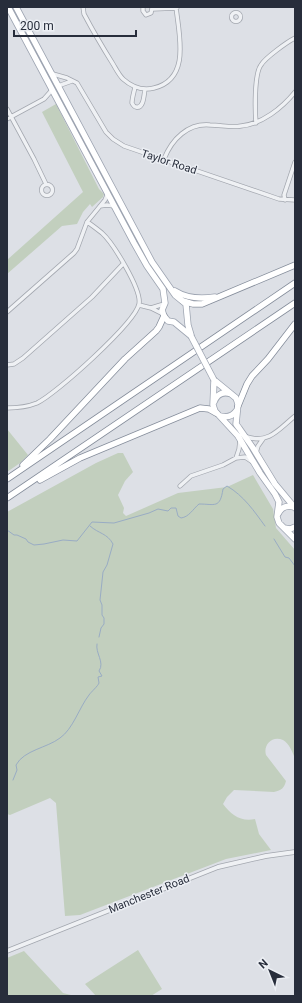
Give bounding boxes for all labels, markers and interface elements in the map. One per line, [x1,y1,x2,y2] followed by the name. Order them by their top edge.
[14,12,136,38] scale bar
[20,19,54,33] text: 200 m
[140,147,198,177] street label: Taylor Road
[107,872,191,916] street label: Manchester Road
[250,951,290,991] north arrow
[256,956,271,971] text: N

